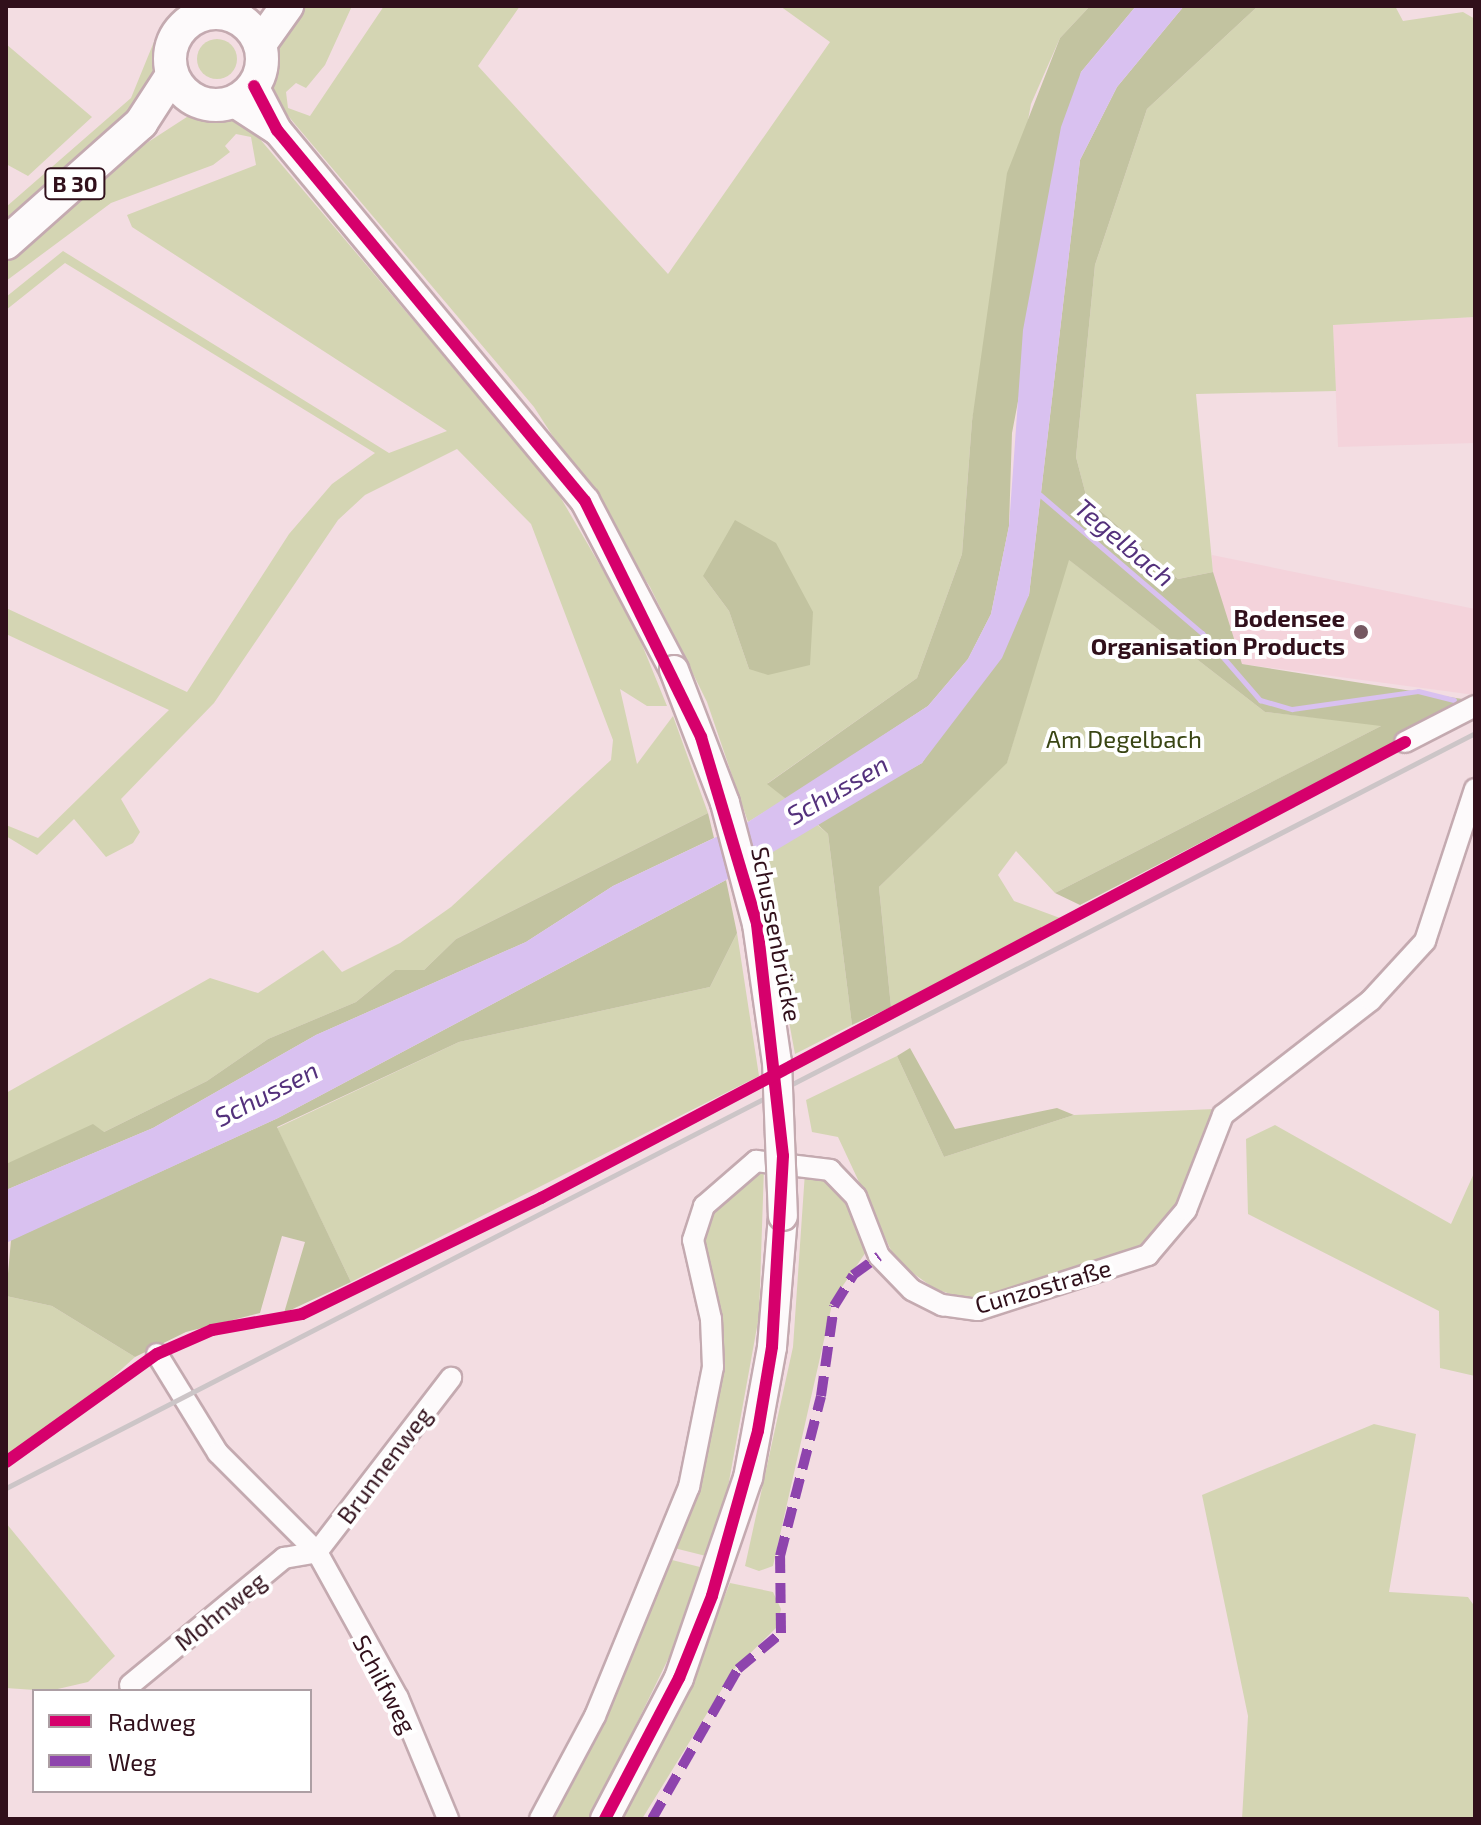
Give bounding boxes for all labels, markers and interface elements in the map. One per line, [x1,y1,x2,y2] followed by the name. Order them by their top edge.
[43,166,107,202] road number: B 30
[1069,491,1181,593] water label: Tegelbach
[1091,604,1345,660] place label: Bodensee Organisation Products
[1352,623,1370,641] marker: Bodensee Organisation Products
[1046,725,1202,753] park label: Am Degelbach
[781,747,893,831] water label: Schussen
[746,844,808,1024] street label: Schussenbrücke
[209,1054,323,1132] water label: Schussen
[972,1253,1114,1319] street label: Cunzostraße
[331,1401,437,1529] street label: Brunnenweg
[169,1566,271,1656] street label: Mohnweg
[347,1630,423,1738] street label: Schilfweg
[32,1689,312,1793] legend
[108,1707,196,1736] text: Radweg
[108,1747,157,1776] text: Weg

